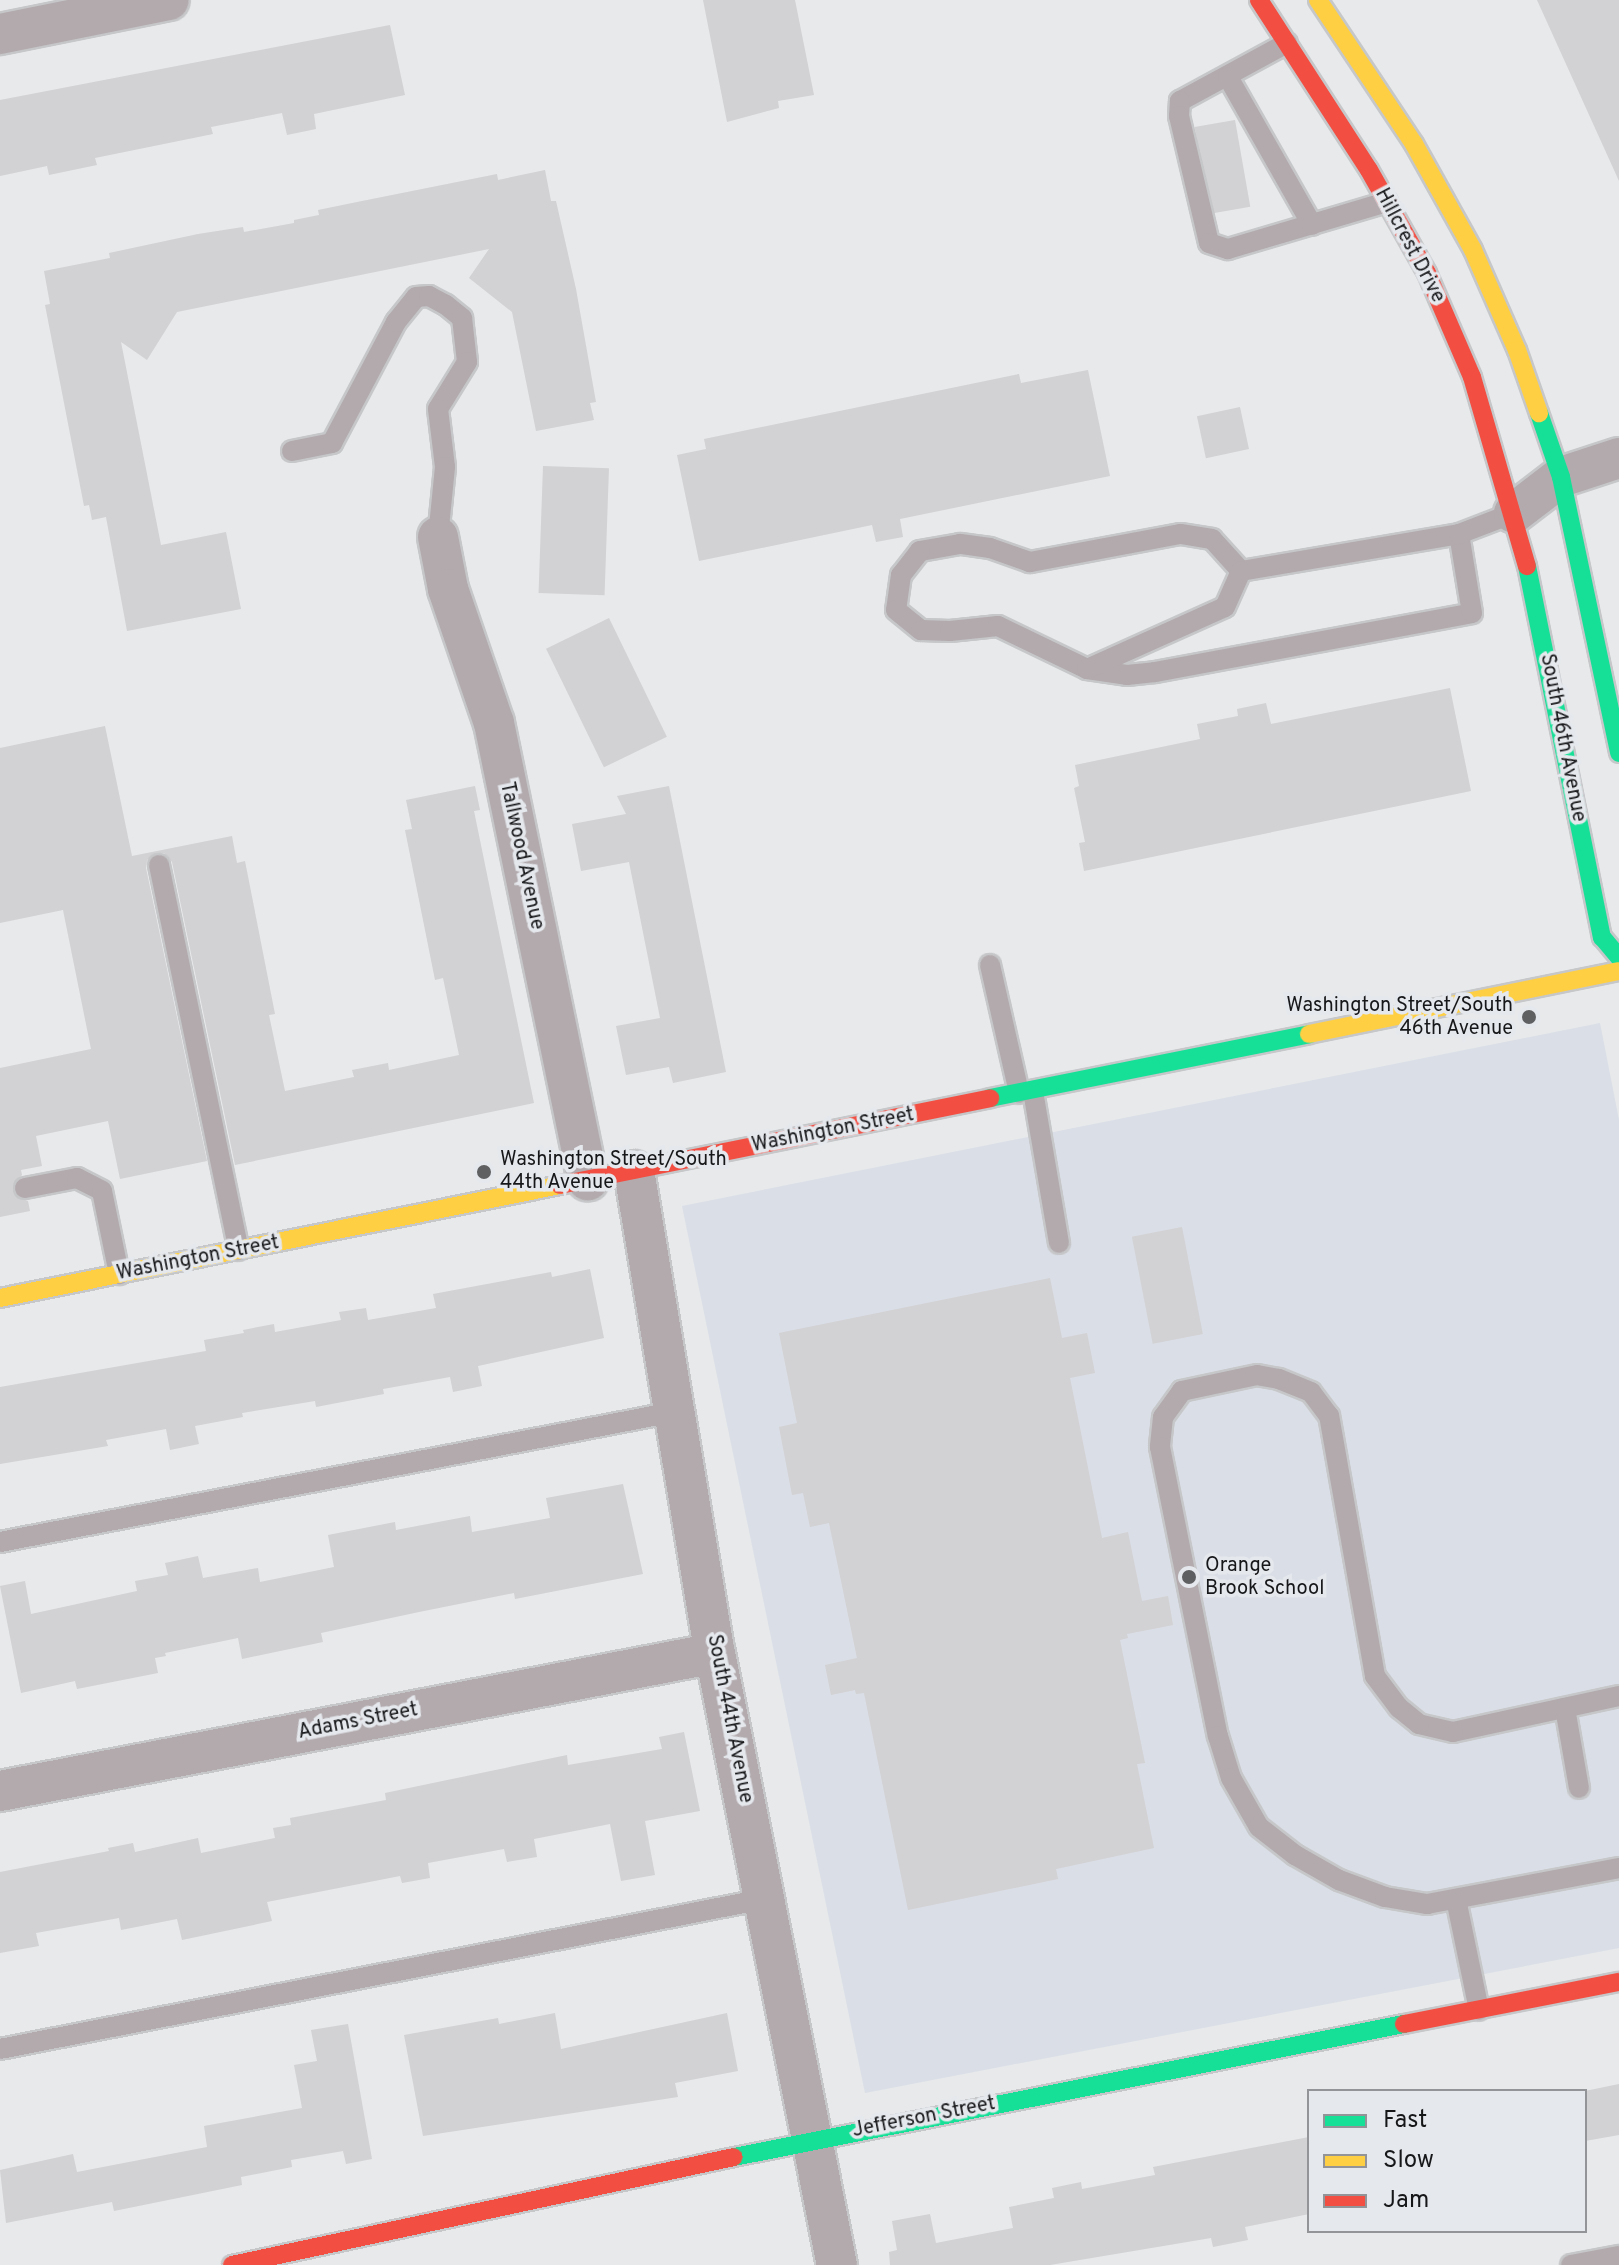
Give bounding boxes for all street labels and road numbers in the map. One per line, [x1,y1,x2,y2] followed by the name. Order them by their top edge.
[1369,185,1449,307] street label: Hillcrest Drive
[1534,652,1590,824] street label: South 46th Avenue
[494,780,548,932] street label: Tallwood Avenue
[750,1103,916,1159] street label: Washington Street
[115,1231,281,1287] street label: Washington Street
[701,1632,757,1806] street label: South 44th Avenue
[296,1699,420,1745] street label: Adams Street
[851,2092,997,2144] street label: Jefferson Street

